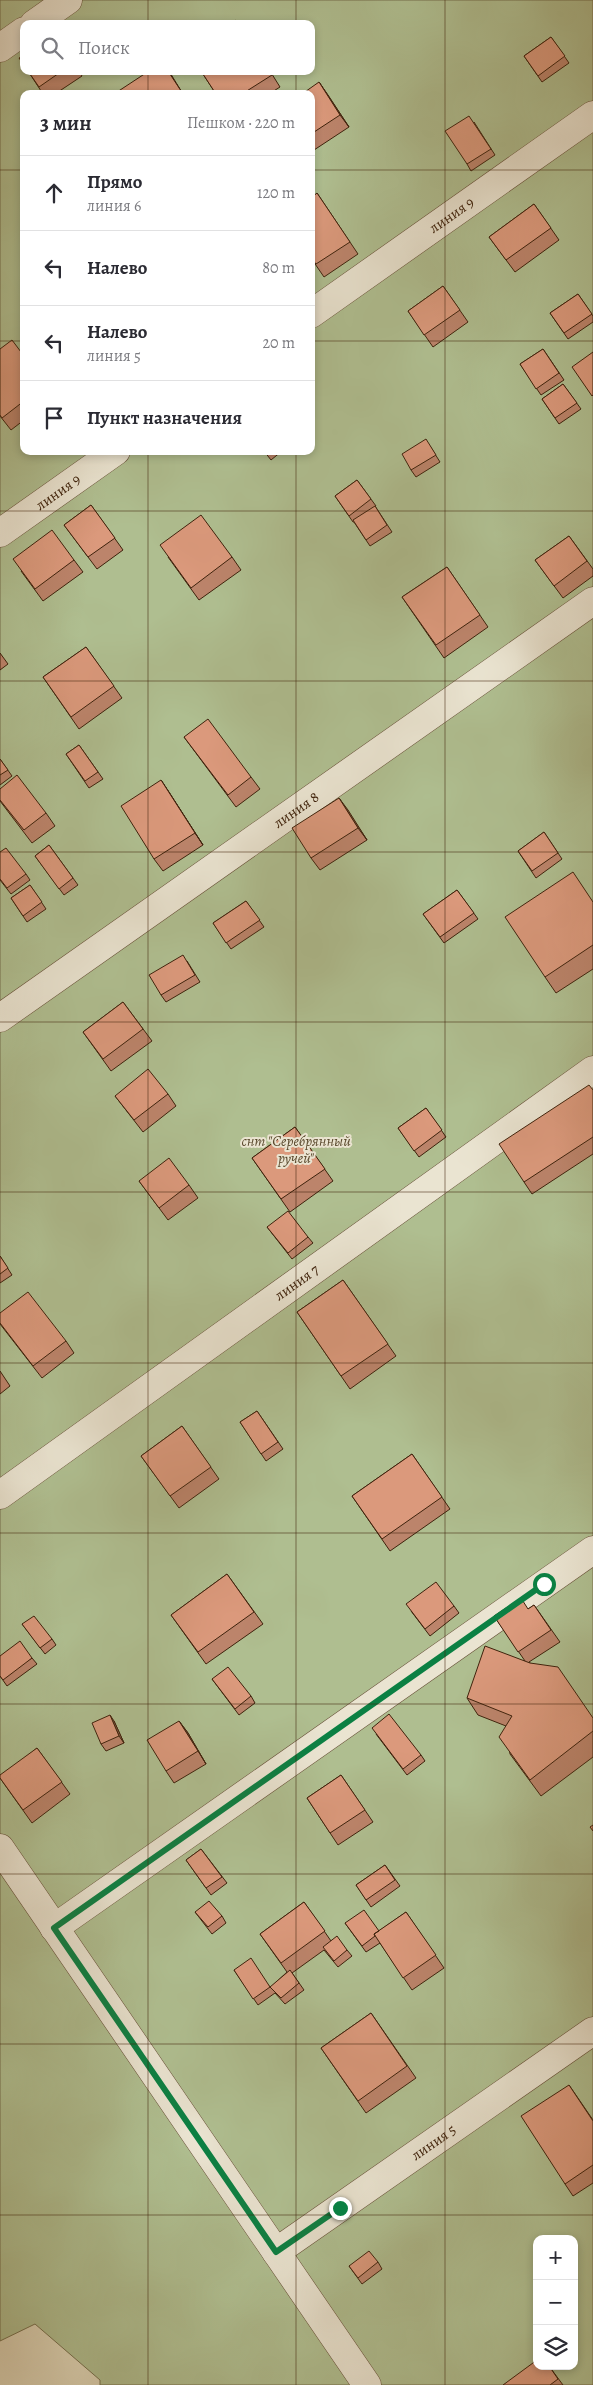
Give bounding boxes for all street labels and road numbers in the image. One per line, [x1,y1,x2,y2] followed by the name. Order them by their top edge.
[425,192,478,238] street label: линия 9
[31,469,85,515] street label: линия 9
[269,787,323,833] street label: линия 8
[270,1259,324,1305] street label: линия 7
[407,2120,460,2165] street label: линия 5

